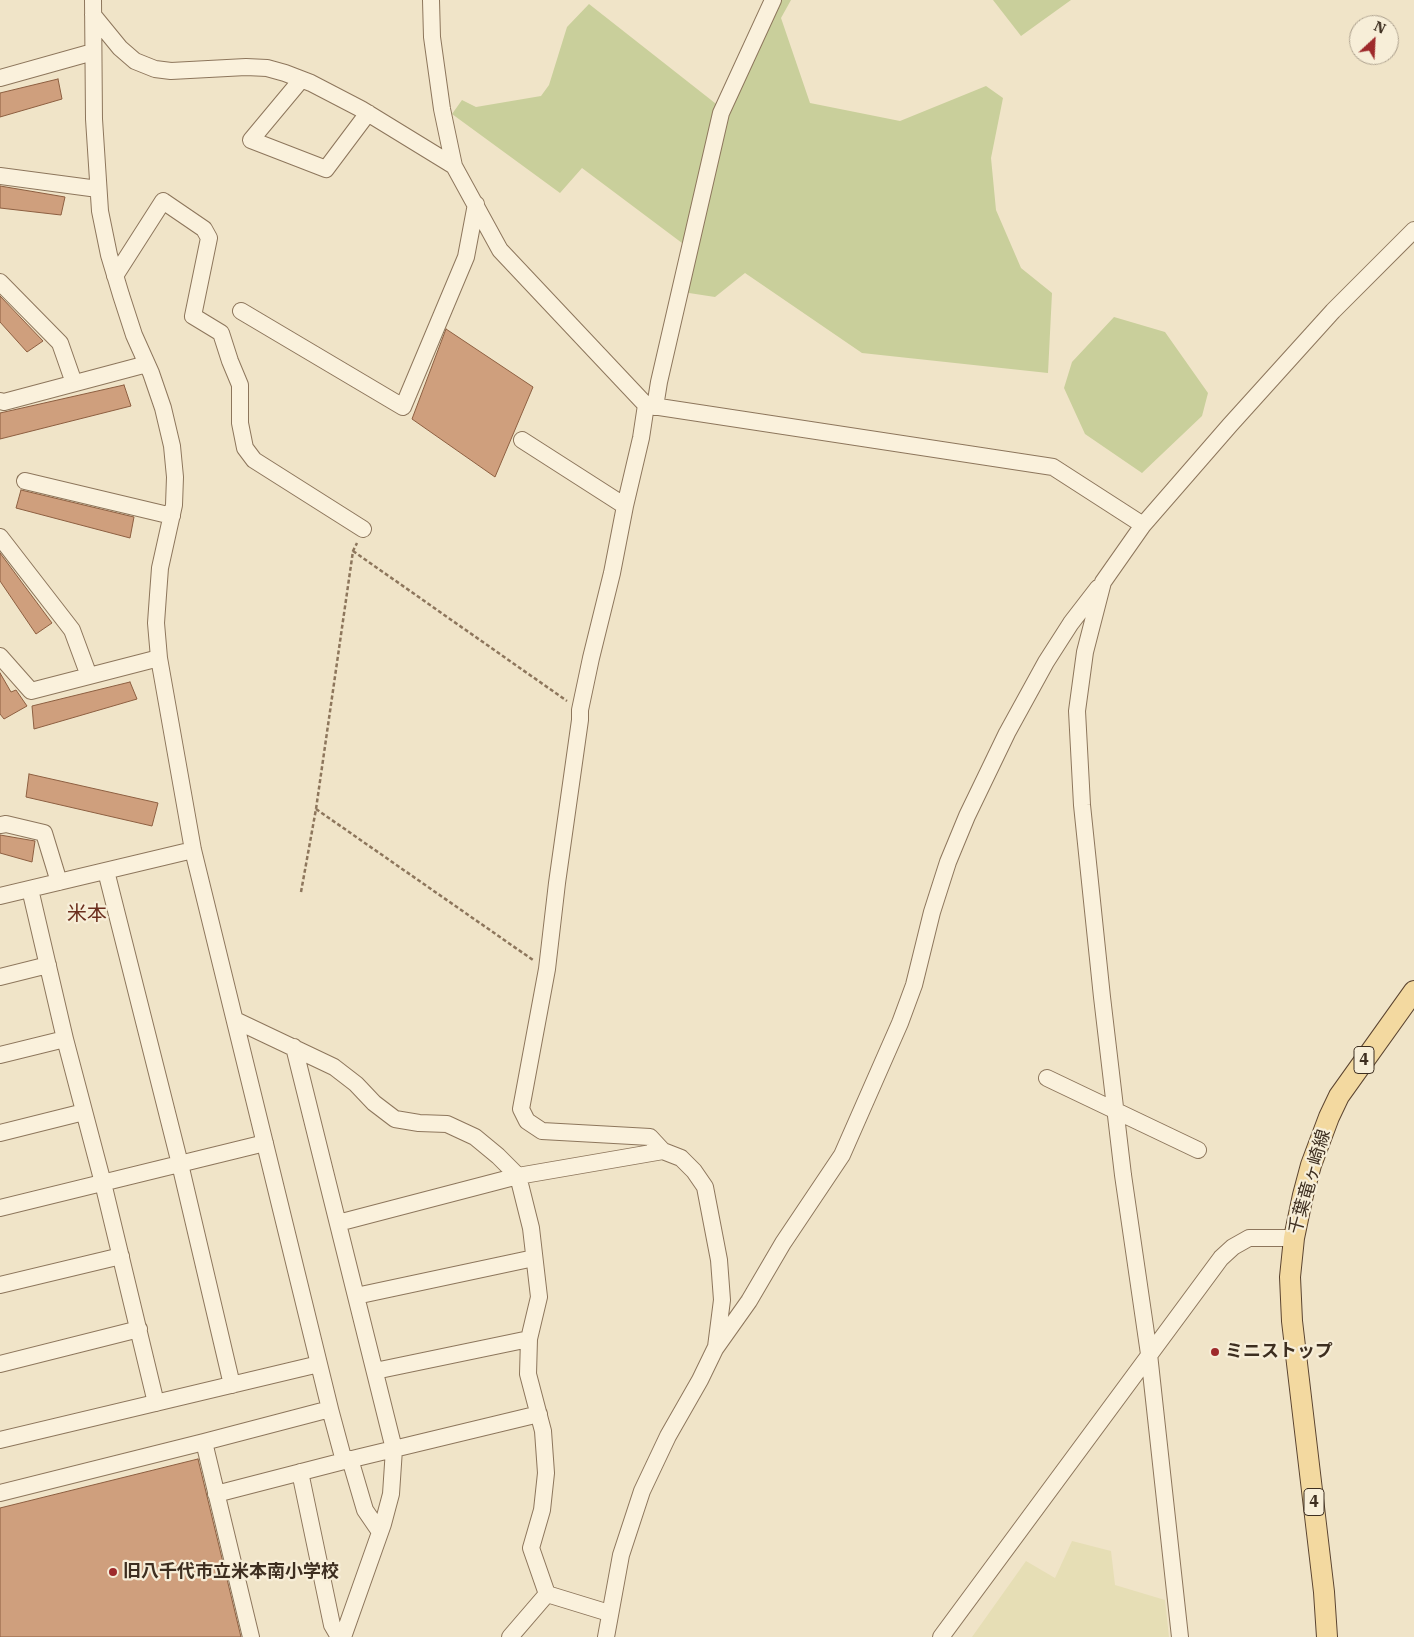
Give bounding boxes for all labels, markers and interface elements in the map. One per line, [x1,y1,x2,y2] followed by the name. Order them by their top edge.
[1349,15,1399,65] north arrow
[1371,17,1389,38] text: N
[67,902,107,926] district label: 米本
[1354,1046,1374,1074] road number: 4
[1285,1127,1335,1237] street label: 千葉竜ヶ崎線
[1225,1341,1333,1363] place label: ミニストップ
[1209,1346,1221,1358] marker: ミニストップ
[1304,1488,1324,1515] road number: 4
[123,1561,339,1583] place label: 旧八千代市立米本南小学校
[107,1566,119,1578] marker: 旧八千代市立米本南小学校

